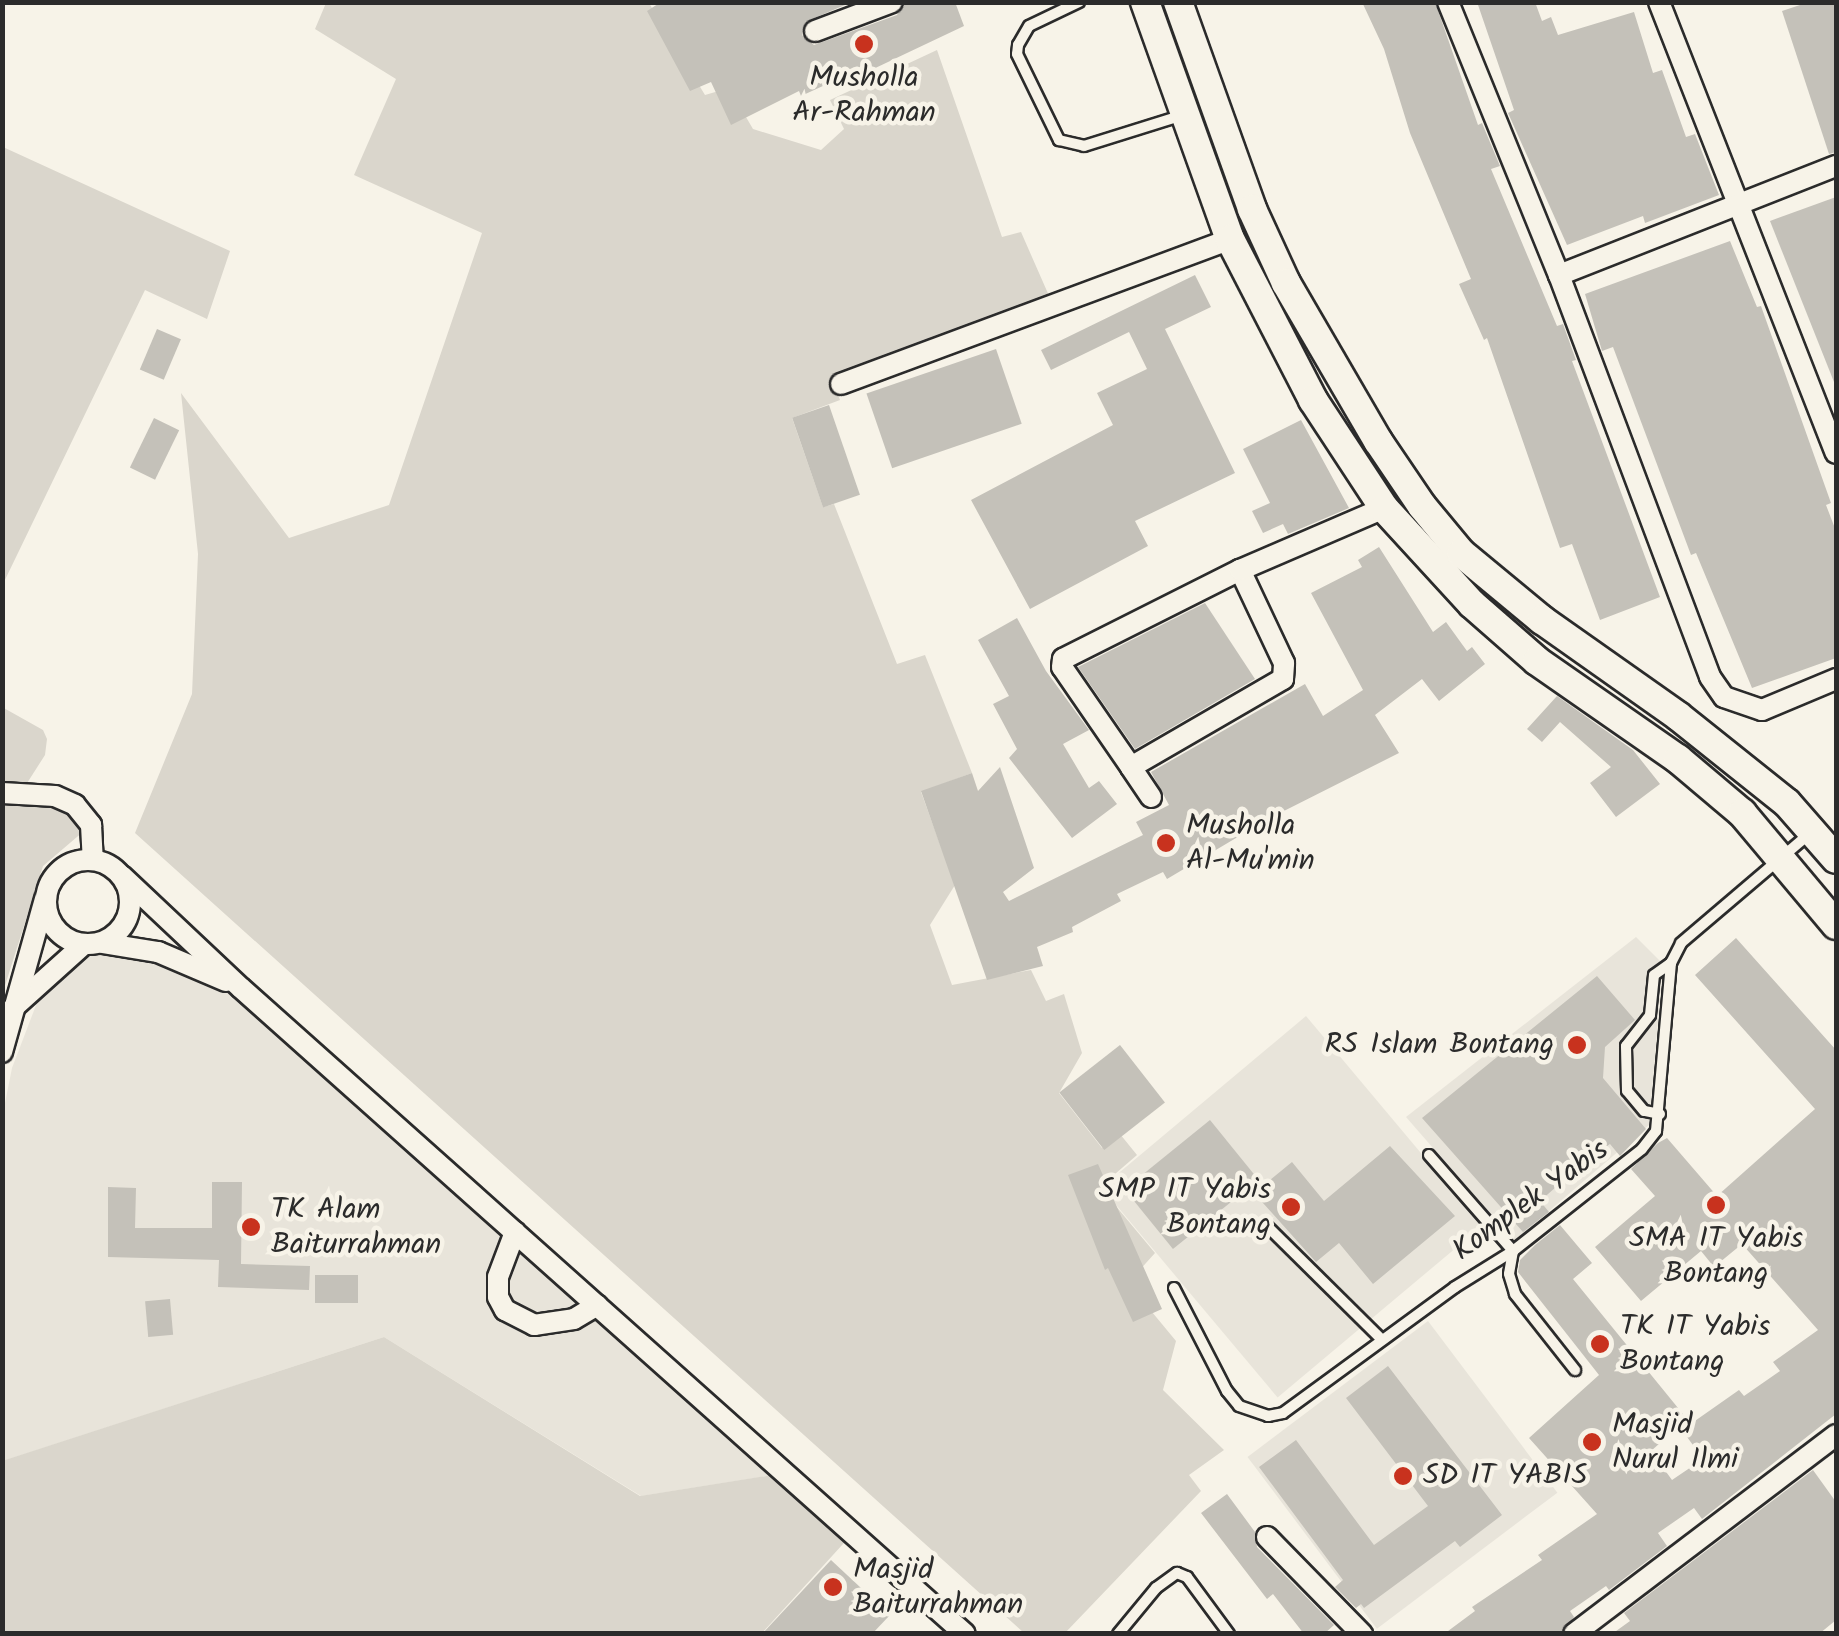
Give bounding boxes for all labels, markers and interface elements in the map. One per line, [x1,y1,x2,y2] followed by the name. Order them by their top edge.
[853,33,875,55] marker: Musholla Ar-Rahman
[792,60,936,130] place label: Musholla Ar-Rahman
[1186,808,1315,878] place label: Musholla Al-Mu'min
[1155,832,1177,854] marker: Musholla Al-Mu'min
[1325,1027,1554,1063] place label: RS Islam Bontang
[1564,1032,1590,1058] marker: RS Islam Bontang
[1446,1133,1616,1269] street label: Komplek Yabis
[1099,1172,1271,1242] place label: SMP IT Yabis Bontang
[271,1192,441,1262] place label: TK Alam Baiturrahman
[1705,1194,1727,1216] marker: SMA IT Yabis Bontang
[1280,1196,1302,1218] marker: SMP IT Yabis Bontang
[240,1216,262,1238] marker: TK Alam Baiturrahman
[1629,1221,1803,1292] place label: SMA IT Yabis Bontang
[1620,1309,1770,1380] place label: TK IT Yabis Bontang
[1589,1333,1611,1355] marker: TK IT Yabis Bontang
[1612,1407,1738,1478] place label: Masjid Nurul Ilmi
[1581,1431,1603,1453] marker: Masjid Nurul Ilmi
[1423,1458,1588,1494] place label: SD IT YABIS
[1392,1465,1414,1487] marker: SD IT YABIS
[853,1552,1023,1622] place label: Masjid Baiturrahman
[822,1576,844,1598] marker: Masjid Baiturrahman

